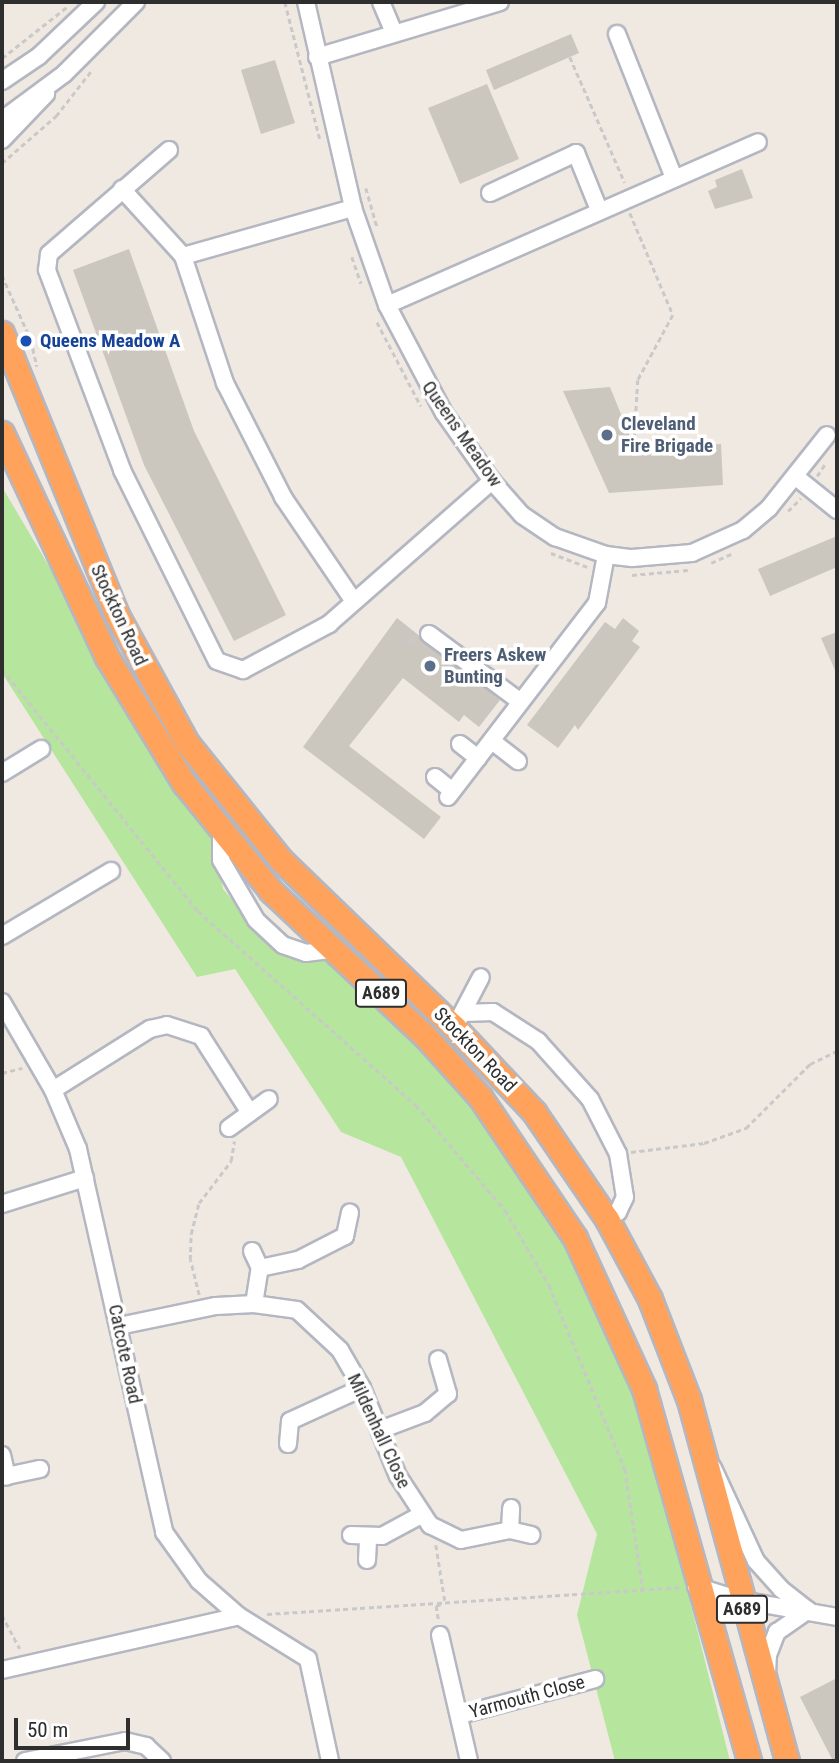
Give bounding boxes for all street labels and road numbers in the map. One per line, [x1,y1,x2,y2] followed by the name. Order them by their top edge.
[417,377,507,491] street label: Queens Meadow
[86,561,152,669] street label: Stockton Road
[355,978,407,1008] road number: A689
[429,1003,521,1097] street label: Stockton Road
[103,1302,147,1406] street label: Catcote Road
[342,1370,416,1492] street label: Mildenhall Close
[716,1594,768,1624] road number: A689
[467,1671,587,1723] street label: Yarmouth Close

